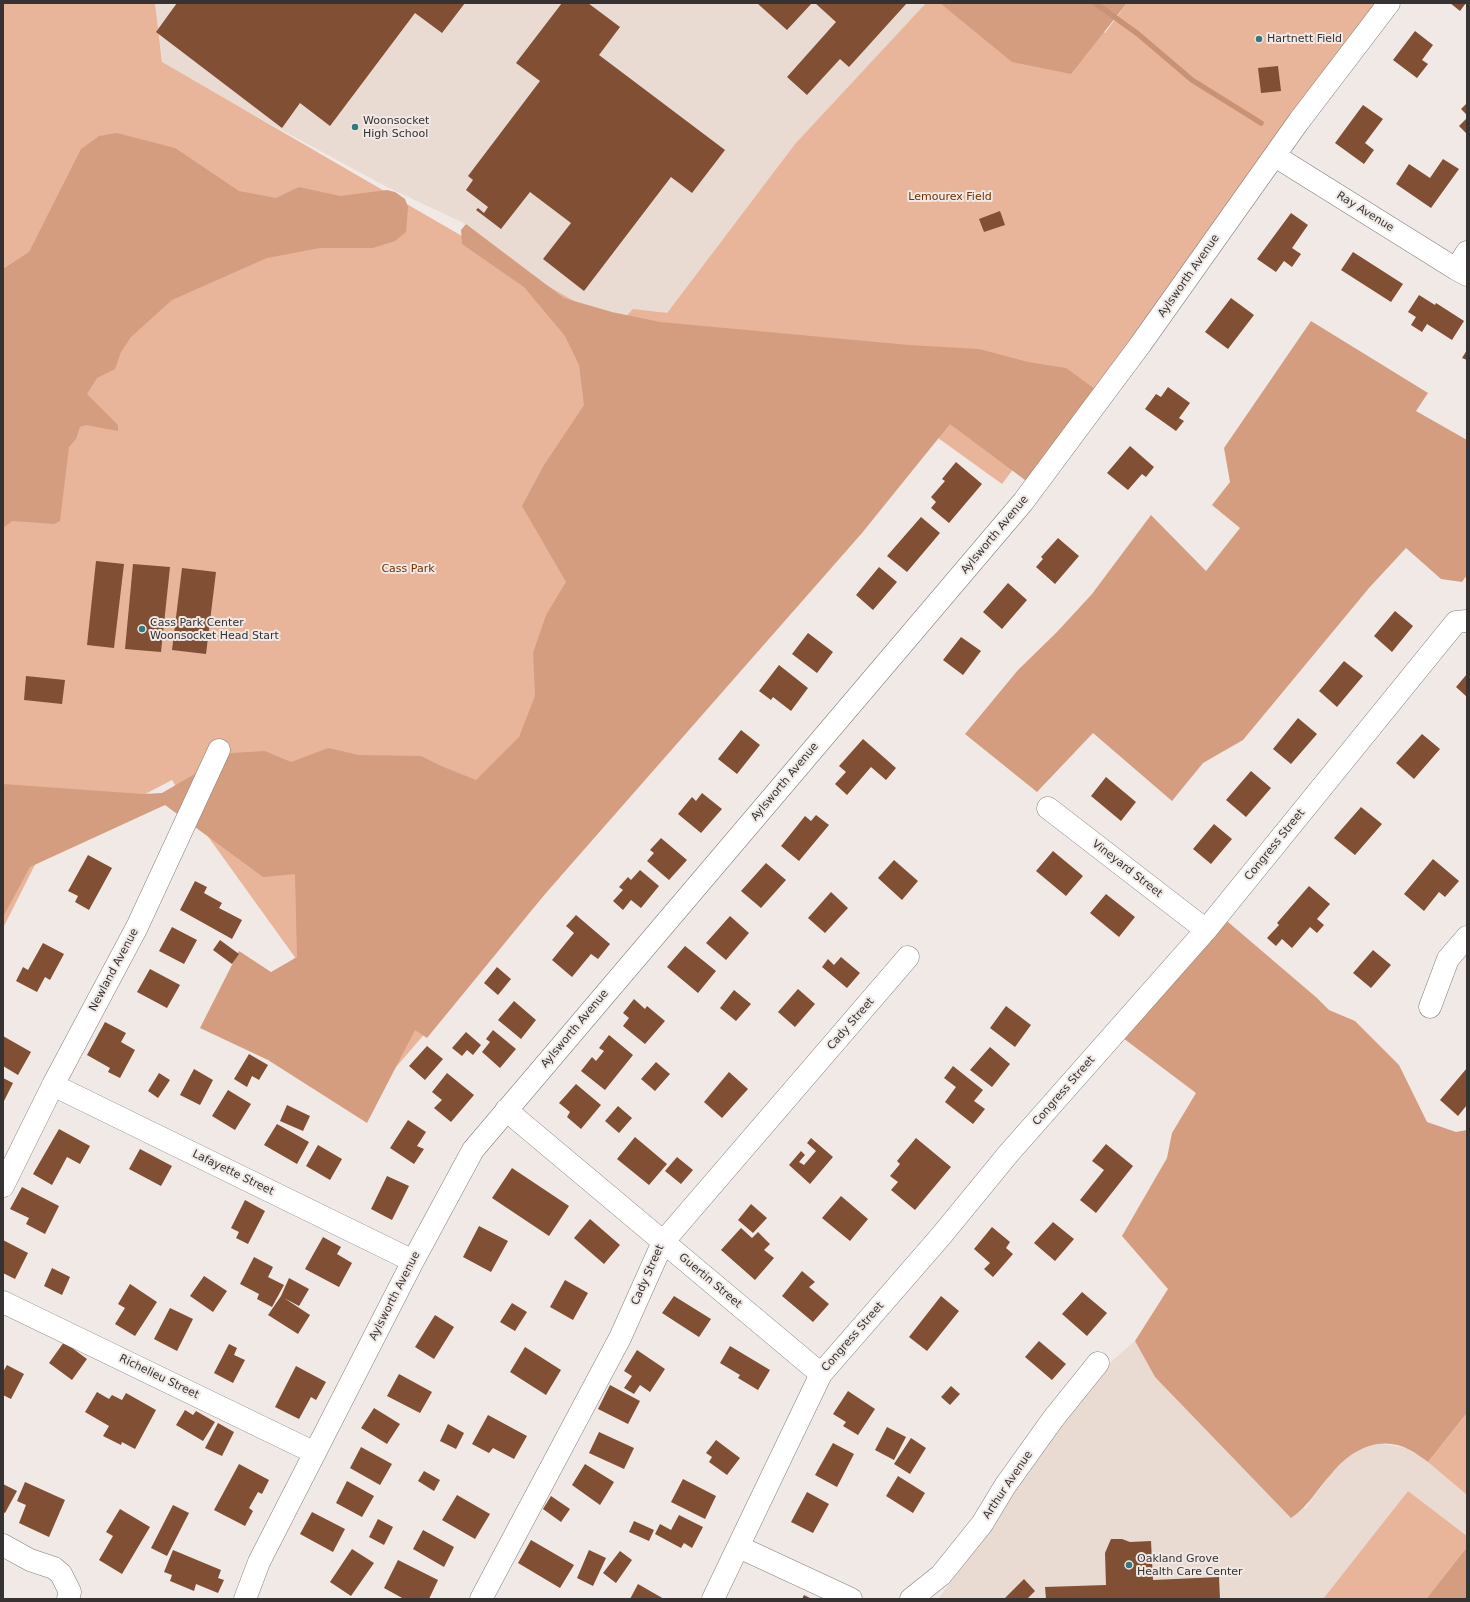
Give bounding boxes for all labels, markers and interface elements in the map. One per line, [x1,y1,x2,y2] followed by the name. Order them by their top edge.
[1267,32,1342,46] place label: Hartnett Field
[1254,34,1264,44] marker: Hartnett Field
[363,114,429,140] place label: Woonsocket High School
[350,122,360,132] marker: Woonsocket High School
[1334,189,1396,235] street label: Ray Avenue
[908,190,992,204] park label: Lemourex Field
[1155,232,1223,320] street label: Aylsworth Avenue
[958,493,1032,577] street label: Aylsworth Avenue
[381,562,435,576] park label: Cass Park
[150,616,279,642] place label: Cass Park Center Woonsocket Head Start
[137,624,147,634] marker: Cass Park Center Woonsocket Head Start
[748,740,822,824] street label: Aylsworth Avenue
[1242,807,1308,883] street label: Congress Street
[1089,837,1165,901] street label: Vineyard Street
[87,926,141,1014] street label: Newland Avenue
[538,987,612,1071] street label: Aylsworth Avenue
[825,995,877,1053] street label: Cady Street
[1030,1054,1098,1128] street label: Congress Street
[190,1148,276,1198] street label: Lafayette Street
[629,1243,667,1307] street label: Cady Street
[367,1249,423,1343] street label: Aylsworth Avenue
[676,1251,744,1311] street label: Guertin Street
[819,1300,887,1374] street label: Congress Street
[117,1352,201,1402] street label: Richelieu Street
[980,1448,1036,1522] street label: Arthur Avenue
[1137,1552,1243,1578] place label: Oakland Grove Health Care Center
[1124,1560,1134,1570] marker: Oakland Grove Health Care Center

